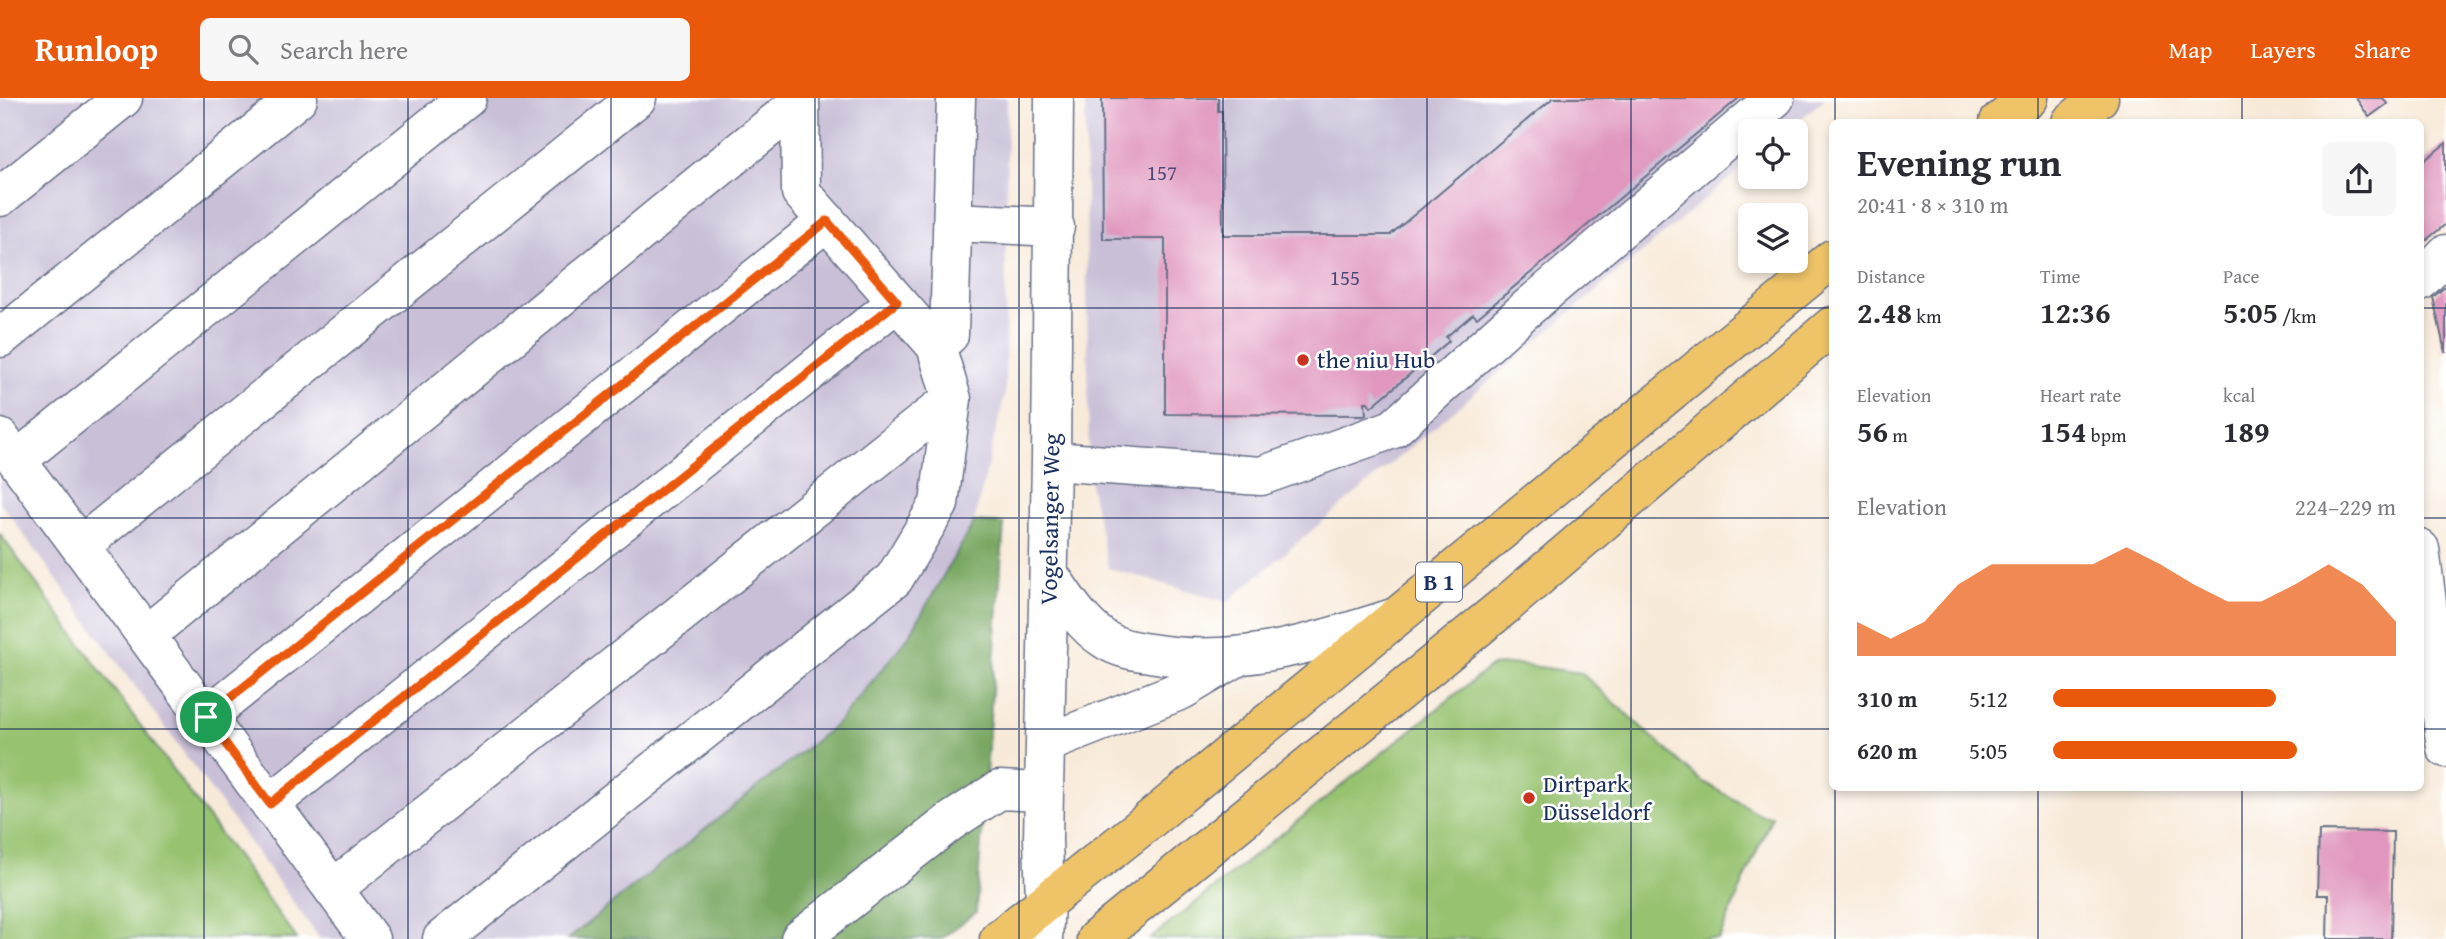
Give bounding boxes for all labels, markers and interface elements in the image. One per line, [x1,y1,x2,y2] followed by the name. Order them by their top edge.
[200,18,690,81] search box
[35,25,158,73] text: Runloop
[224,30,262,68] icon: search
[280,30,408,69] text: Search here
[2169,32,2212,67] text: Map
[2250,32,2316,67] text: Layers
[2354,32,2411,67] text: Share
[1738,119,1808,273] map controls
[1738,119,1808,189] button: locate
[1857,134,2061,190] text: Evening run
[2322,142,2396,216] button: share
[1147,157,1177,188] house number: 157
[1857,188,2009,221] text: 20:41 · 8 × 310 m
[1738,203,1808,273] button: layers
[1330,262,1360,293] house number: 155
[1857,262,1925,290] text: Distance
[2040,262,2080,290] text: Time
[2223,262,2260,290] text: Pace
[1857,290,1912,334] text: 2.48
[2040,290,2111,334] text: 12:36
[2223,290,2278,334] text: 5:05
[1912,302,1941,330] text: km
[2278,302,2316,330] text: /km
[1317,342,1435,377] place label: the niu Hub
[1295,352,1311,368] marker: the niu Hub
[1857,381,1931,409] text: Elevation
[2040,381,2121,409] text: Heart rate
[2223,381,2255,409] text: kcal
[1857,409,1888,453] text: 56
[2040,409,2087,453] text: 154
[2223,409,2270,453] text: 189
[1888,421,1908,449] text: m
[2087,421,2126,449] text: bpm
[1031,433,1068,605] street label: Vogelsanger Weg
[1857,490,1947,523] text: Elevation
[2295,490,2396,523] text: 224–229 m
[1416,562,1462,602] road number: B 1
[1857,682,1918,715] text: 310 m
[1969,682,2008,715] text: 5:12
[176,687,236,747] pin
[187,698,225,736] icon: arrive
[1857,734,1918,767] text: 620 m
[1969,734,2008,767] text: 5:05
[1543,766,1653,829] place label: Dirtpark Düsseldorf
[1521,790,1537,806] marker: Dirtpark Düsseldorf

